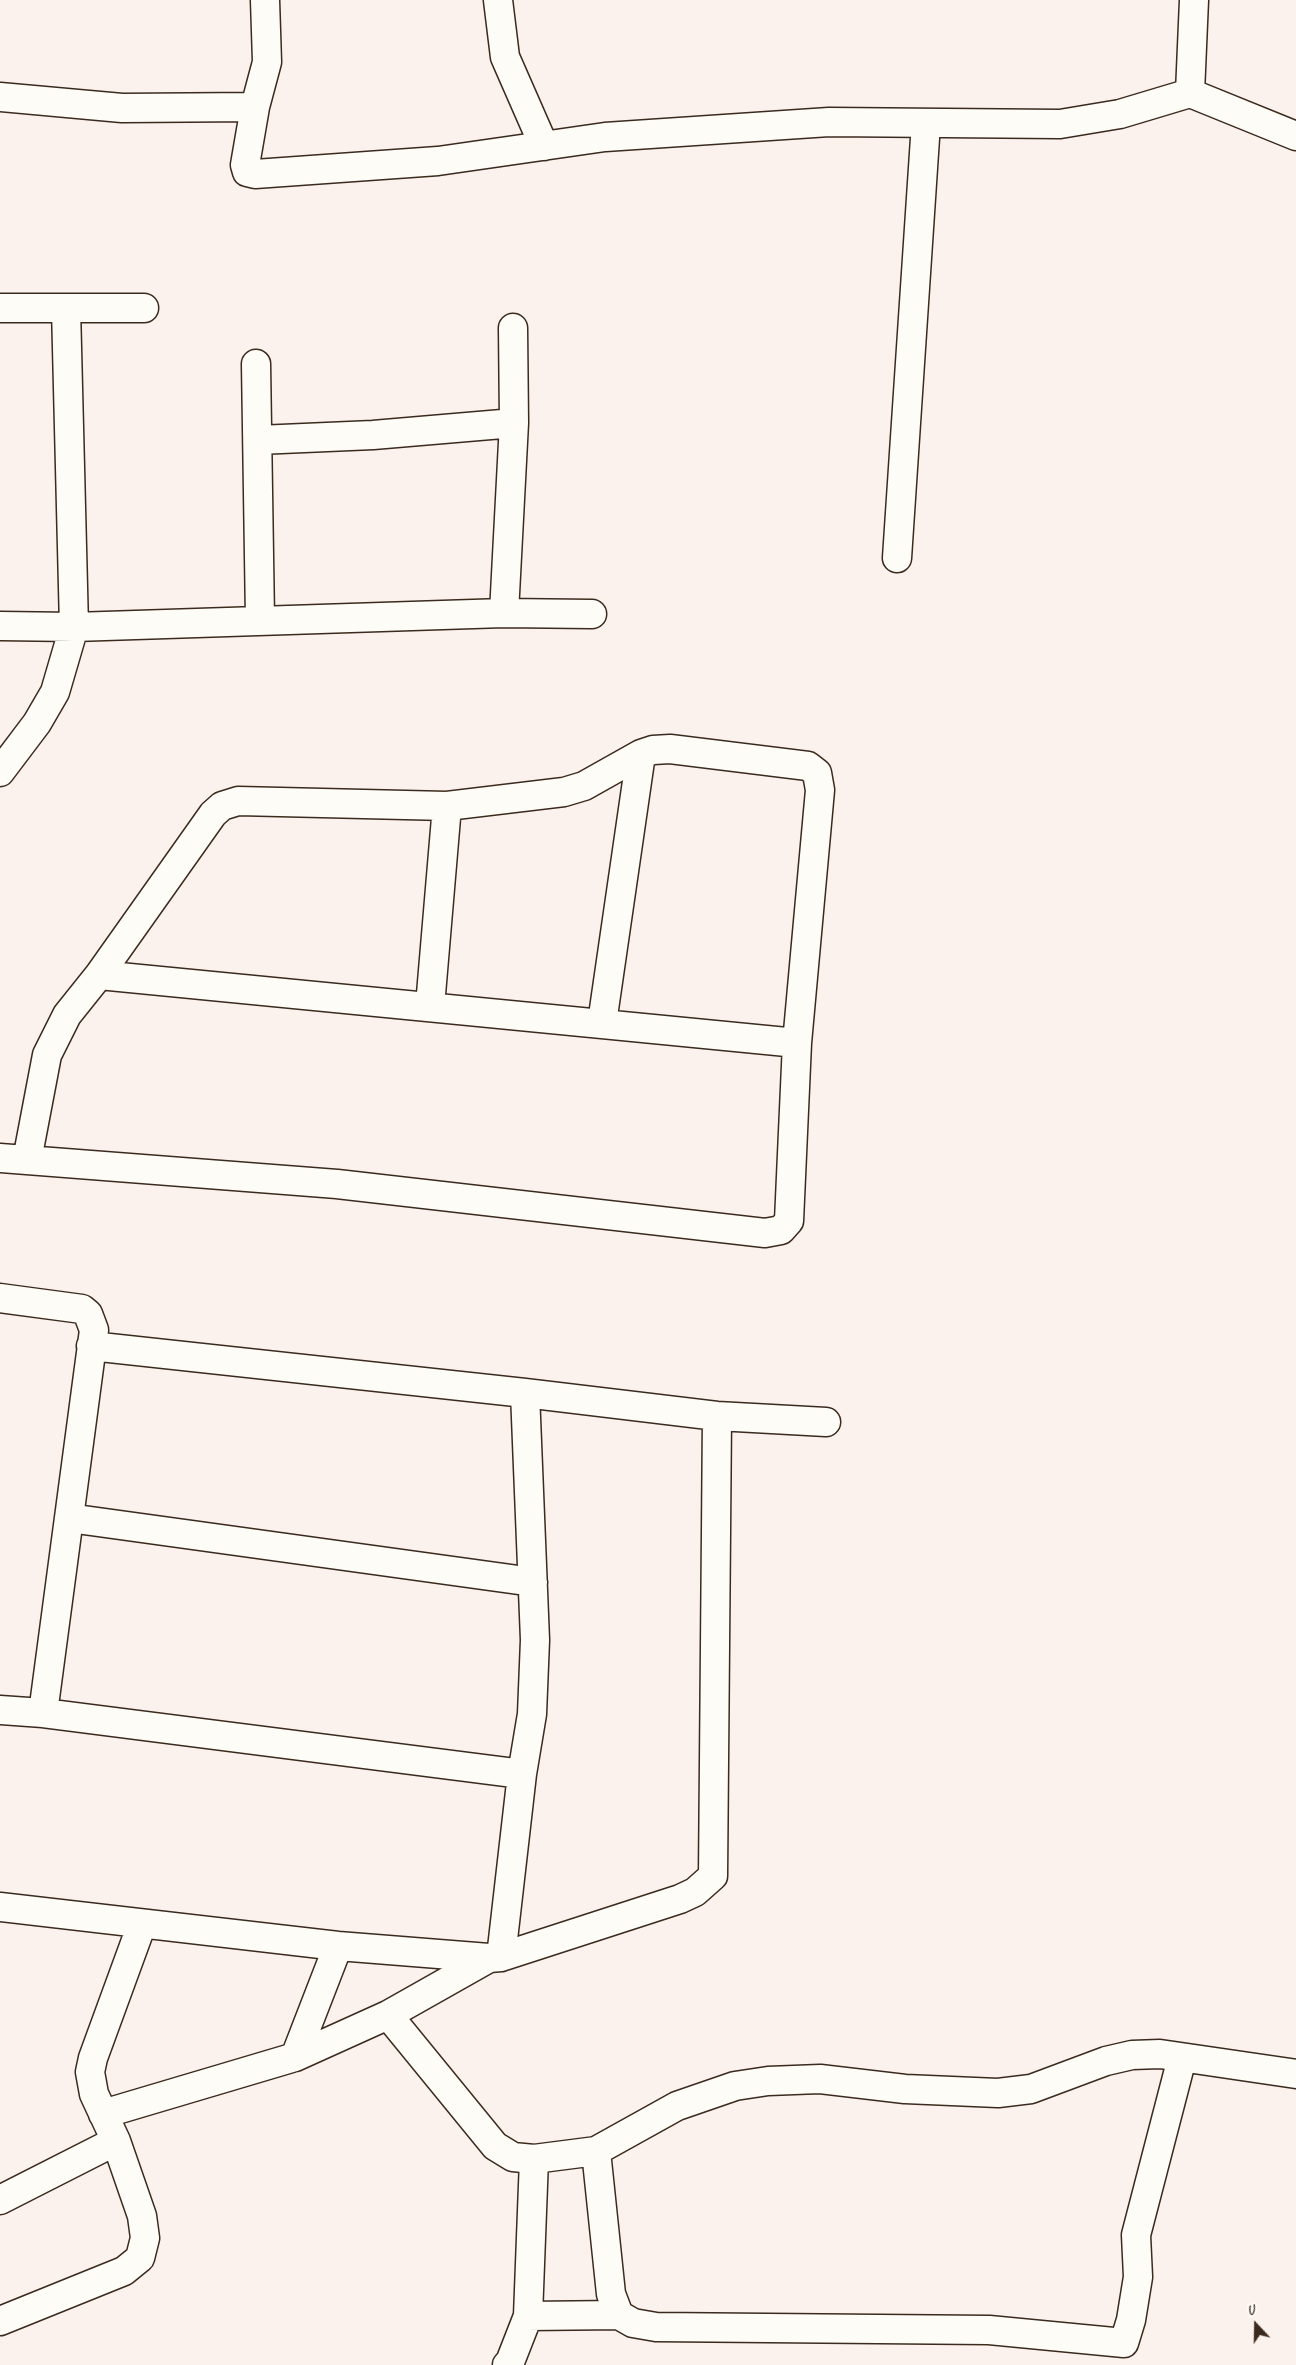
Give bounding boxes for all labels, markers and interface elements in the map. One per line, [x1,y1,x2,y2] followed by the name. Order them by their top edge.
[1231,2300,1281,2350] north arrow
[1244,2301,1257,2320] text: U

